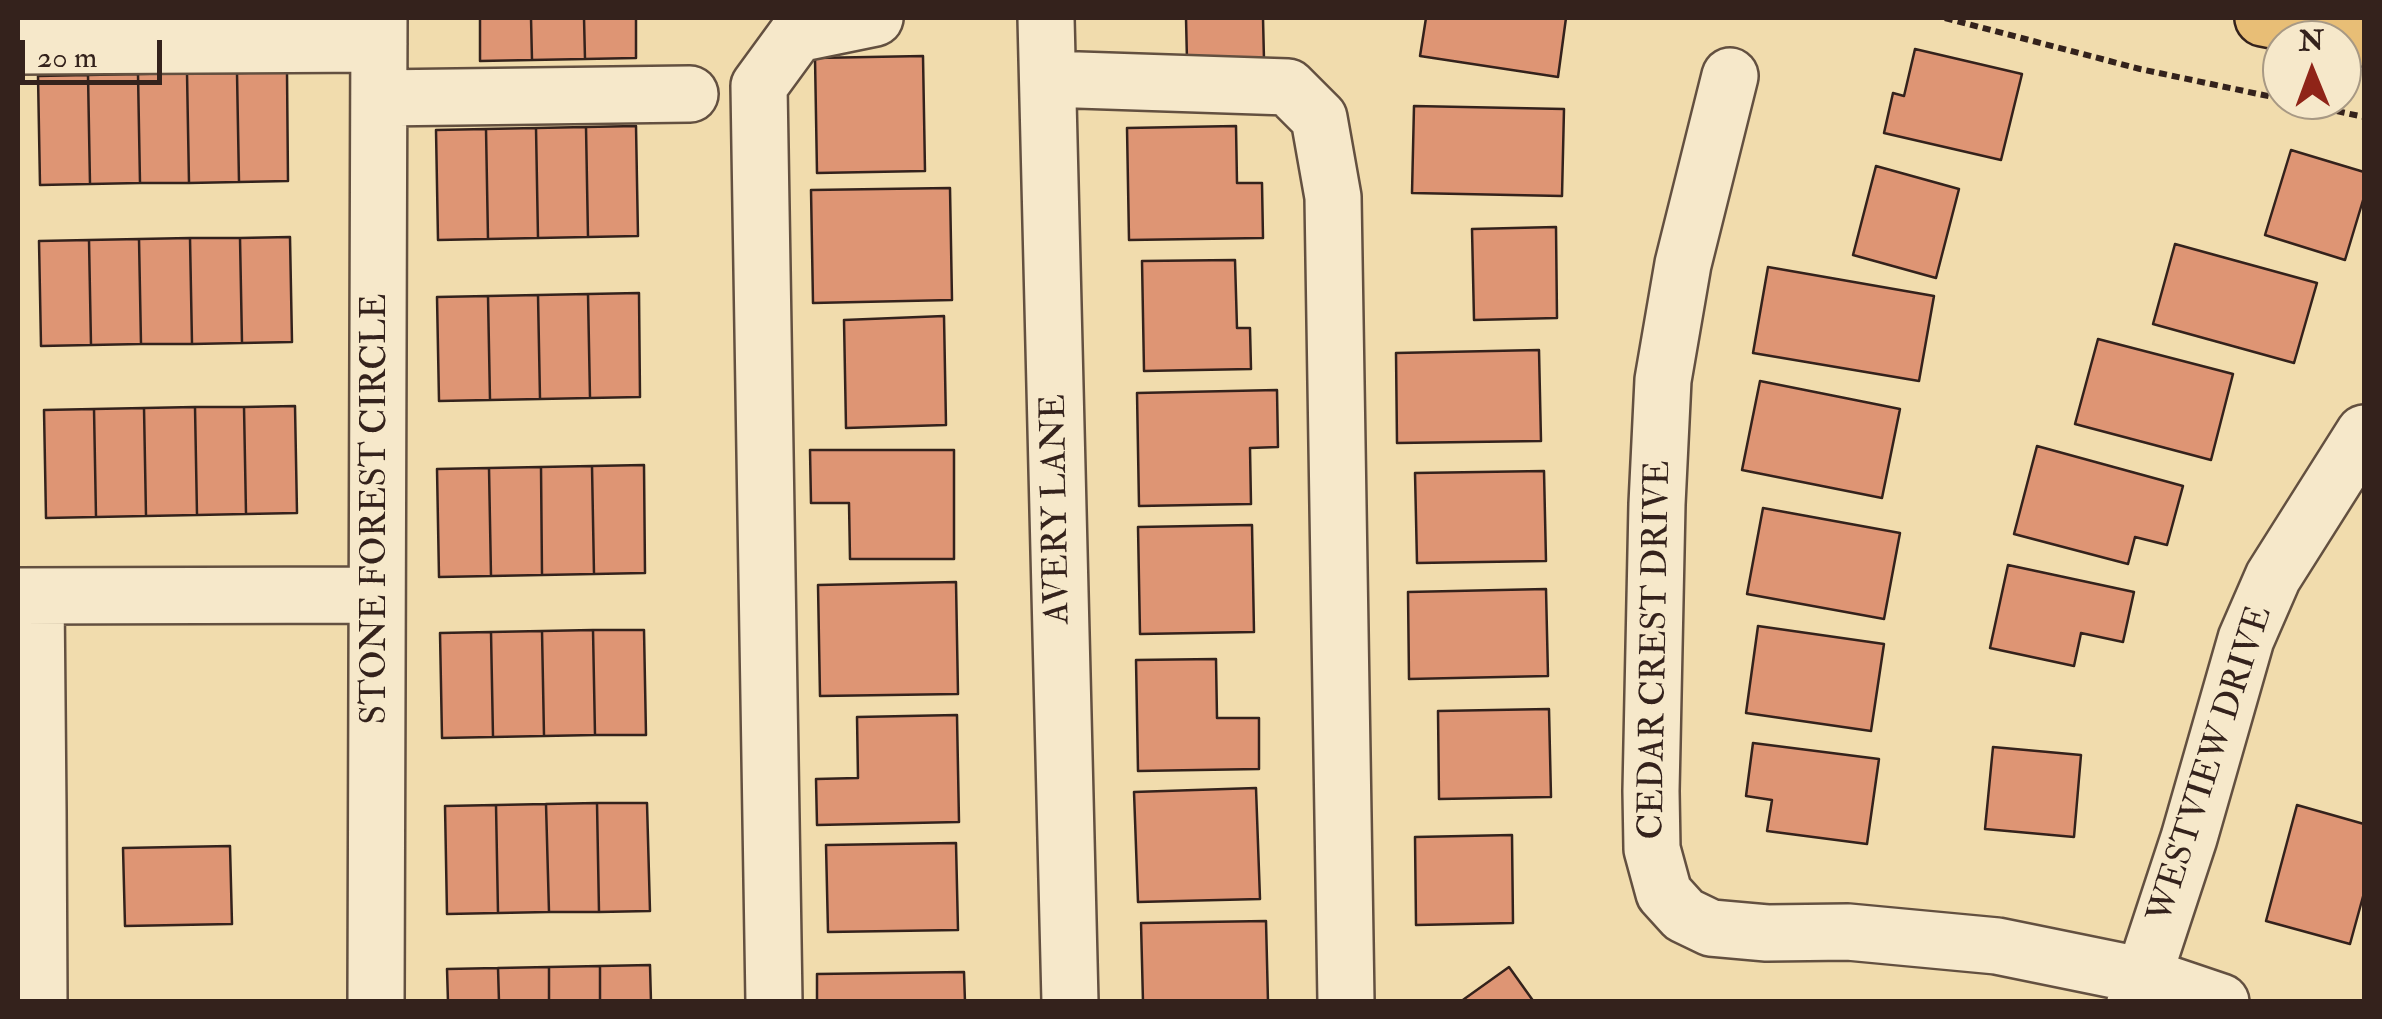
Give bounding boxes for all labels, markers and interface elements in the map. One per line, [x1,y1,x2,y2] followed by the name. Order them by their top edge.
[25,20,168,82] scale bar
[2262,20,2362,120] north arrow
[2299,24,2324,59] text: N
[37,39,97,76] text: 20 m
[356,294,398,724] street label: STONE FOREST CIRCLE
[1035,393,1081,625] street label: AVERY LANE
[1633,460,1681,840] street label: CEDAR CREST DRIVE
[2141,601,2283,929] street label: WESTVIEW DRIVE

